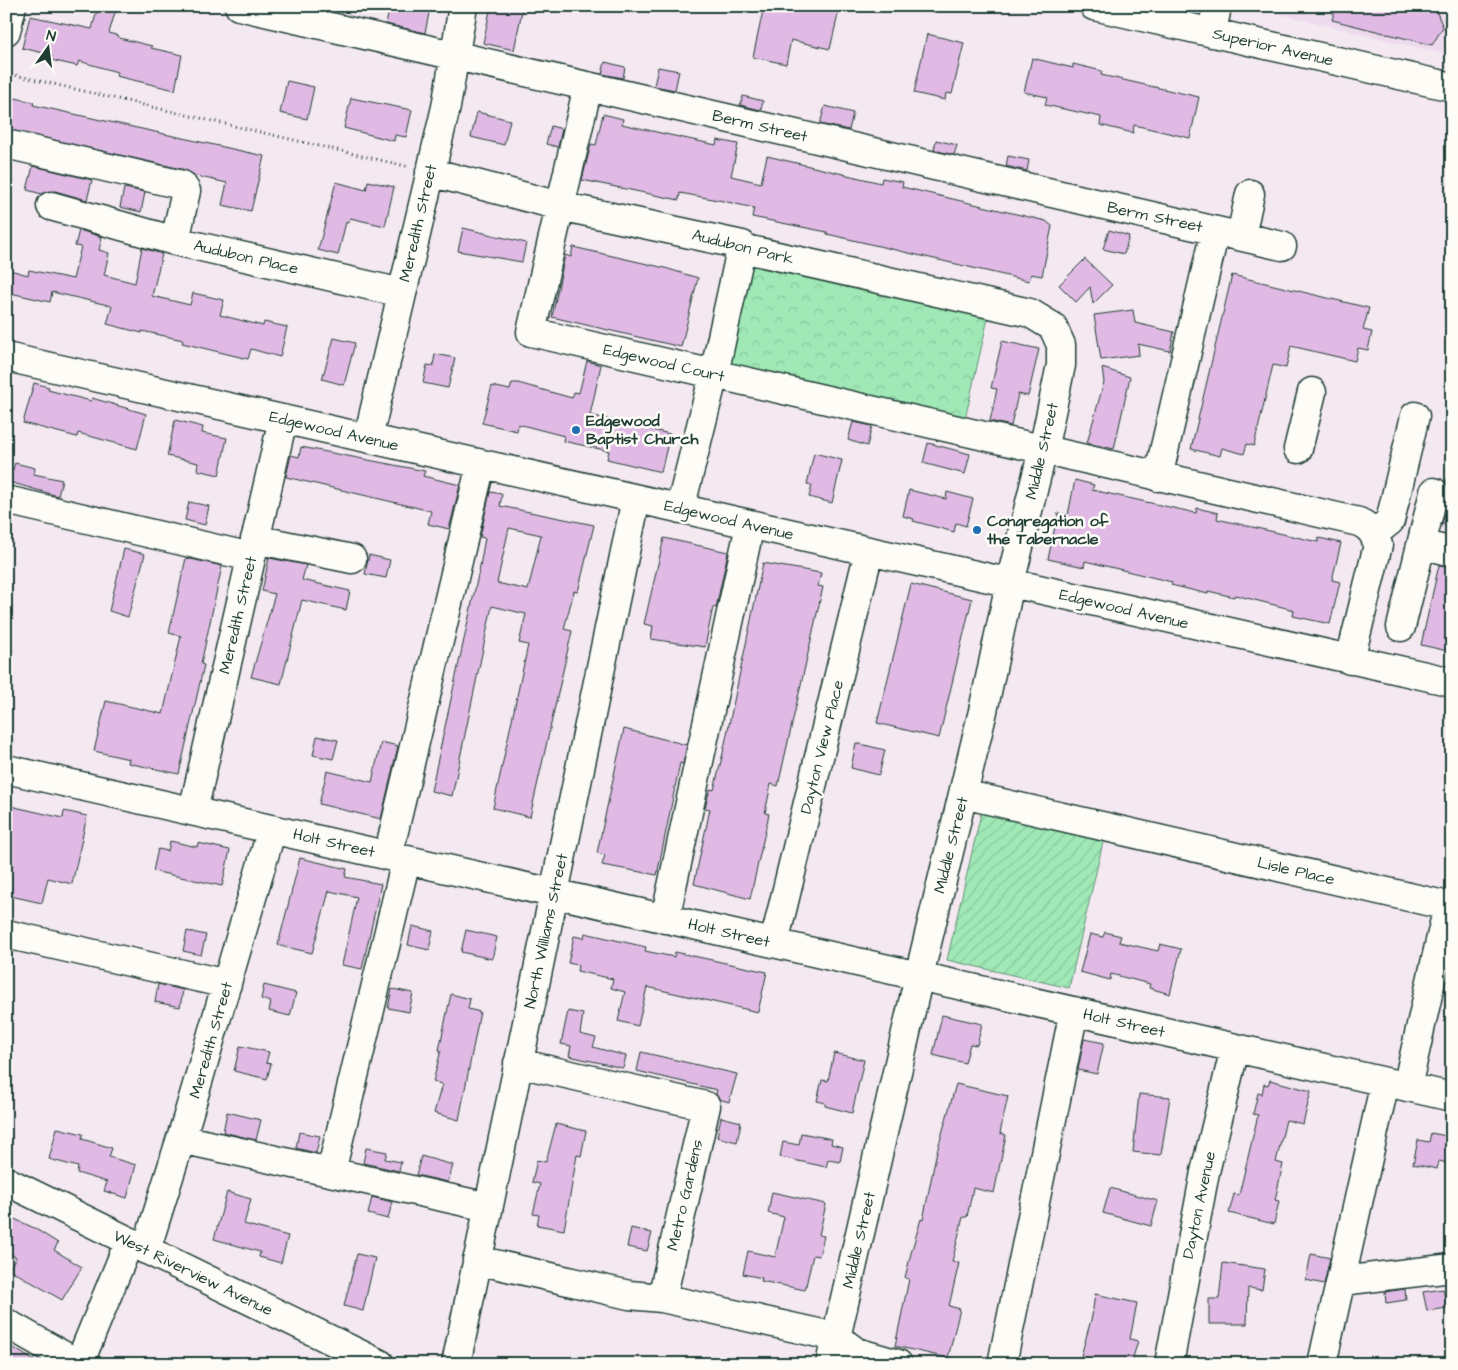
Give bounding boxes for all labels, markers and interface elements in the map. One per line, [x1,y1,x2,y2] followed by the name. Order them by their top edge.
[22,22,72,72] north arrow
[1210,22,1336,72] street label: Superior Avenue
[44,26,58,47] text: N
[710,104,810,148] street label: Berm Street
[394,161,442,284] street label: Meredith Street
[1105,196,1205,238] street label: Berm Street
[690,224,796,270] street label: Audubon Park
[192,234,301,280] street label: Audubon Place
[601,338,727,389] street label: Edgewood Court
[1020,400,1064,502] street label: Middle Street
[267,405,401,458] street label: Edgewood Avenue
[586,410,700,450] place label: Edgewood Baptist Church
[570,424,582,436] marker: Edgewood Baptist Church
[662,494,796,547] street label: Edgewood Avenue
[986,510,1109,550] place label: Congregation of the Tabernacle
[971,524,983,536] marker: Congregation of the Tabernacle
[214,553,262,676] street label: Meredith Street
[1057,583,1191,636] street label: Edgewood Avenue
[795,677,850,816] street label: Dayton View Place
[928,794,974,896] street label: Middle Street
[291,823,378,863] street label: Holt Street
[519,851,573,1011] street label: North Williams Street
[1255,851,1337,891] street label: Lisle Place
[686,913,773,953] street label: Holt Street
[184,979,238,1101] street label: Meredith Street
[1081,1003,1168,1043] street label: Holt Street
[662,1137,708,1253] street label: Metro Gardens
[1177,1149,1222,1261] street label: Dayton Avenue
[837,1189,881,1291] street label: Middle Street
[110,1225,277,1321] street label: West Riverview Avenue

